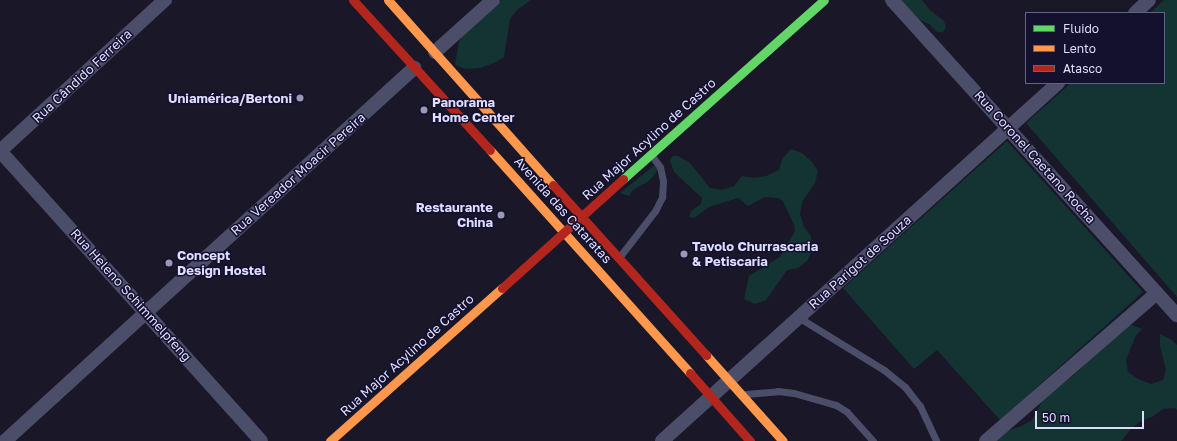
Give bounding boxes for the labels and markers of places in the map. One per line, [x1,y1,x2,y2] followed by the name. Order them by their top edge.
[168,90,292,106] place label: Uniamérica/Bertoni
[295,93,305,103] marker: Uniamérica/Bertoni
[432,95,515,126] place label: Panorama Home Center
[419,105,429,115] marker: Panorama Home Center
[416,200,493,231] place label: Restaurante China
[496,210,506,220] marker: Restaurante China
[692,239,818,270] place label: Tavolo Churrascaria & Petiscaria
[177,248,266,279] place label: Concept Design Hostel
[679,249,689,259] marker: Tavolo Churrascaria & Petiscaria
[164,258,174,268] marker: Concept Design Hostel

